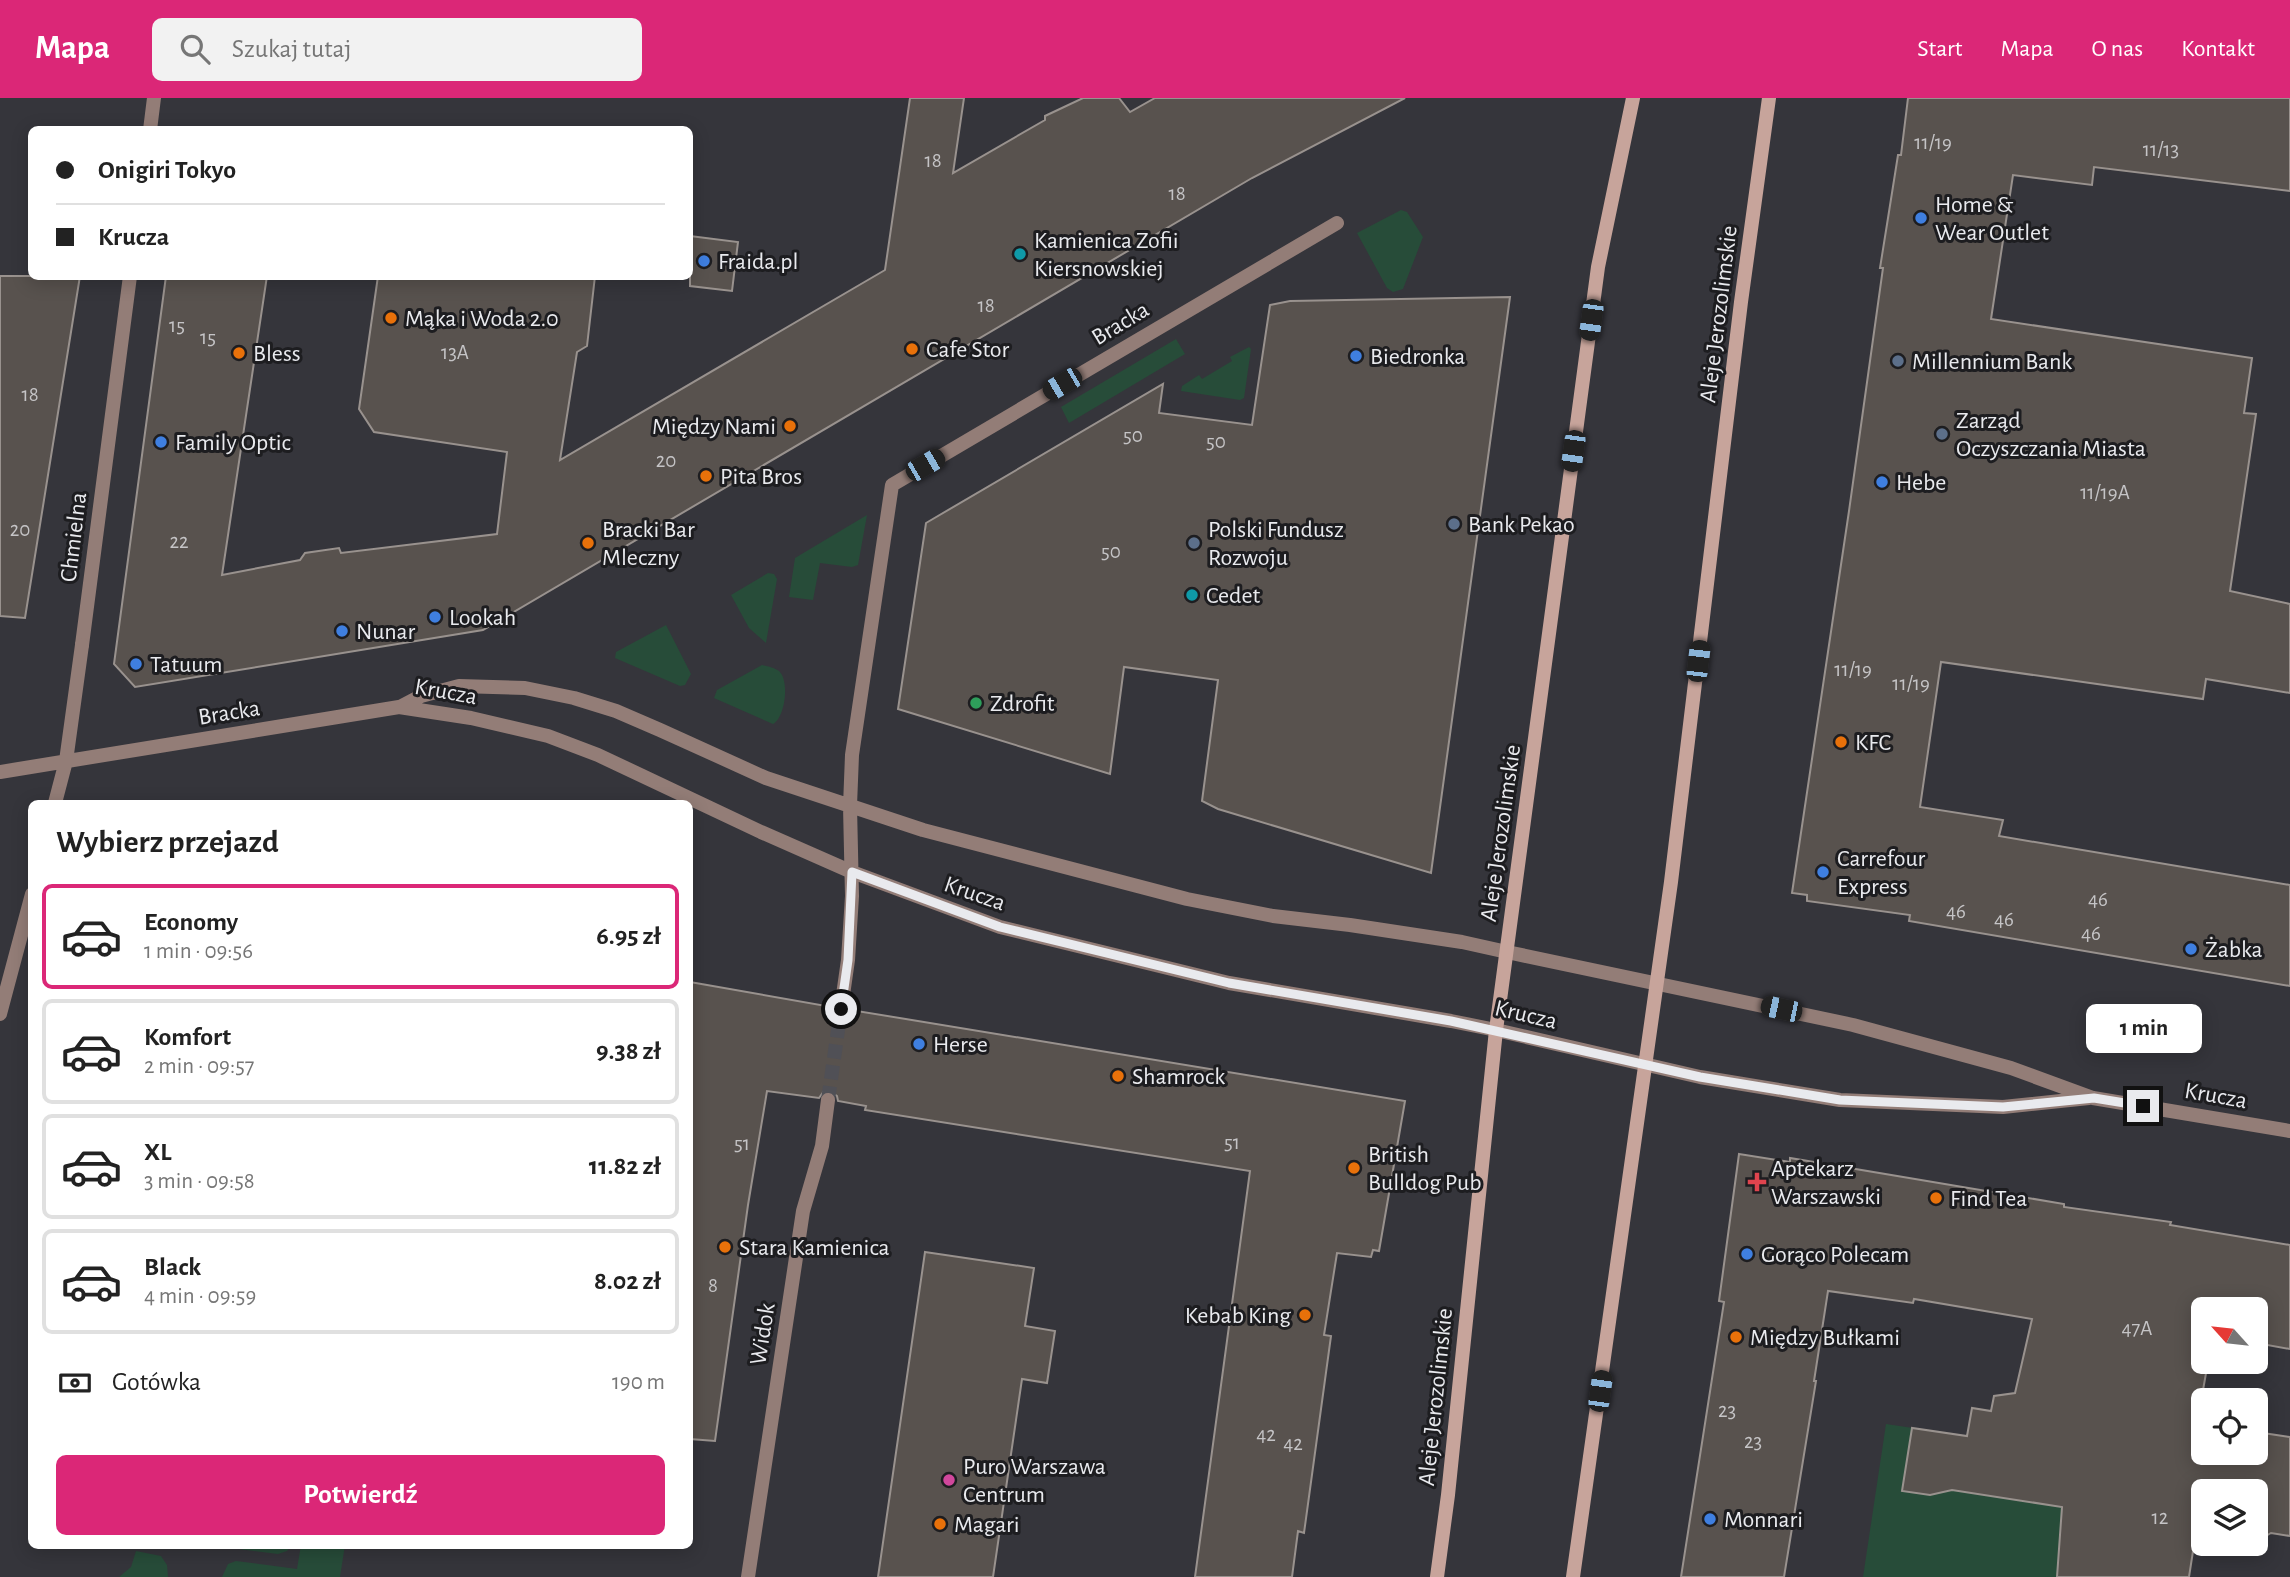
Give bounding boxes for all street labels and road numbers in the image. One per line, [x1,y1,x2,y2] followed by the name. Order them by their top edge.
[1696,224,1742,404] street label: Aleje Jerozolimskie
[1088,298,1153,350] street label: Bracka
[57,491,91,583] street label: Chmielna
[413,675,479,709] street label: Krucza
[197,696,262,730] street label: Bracka
[1477,743,1525,923] street label: Aleje Jerozolimskie
[941,872,1008,916] street label: Krucza
[1492,996,1559,1034] street label: Krucza
[2183,1079,2249,1113] street label: Krucza
[746,1301,780,1367] street label: Widok
[1415,1307,1457,1487] street label: Aleje Jerozolimskie

